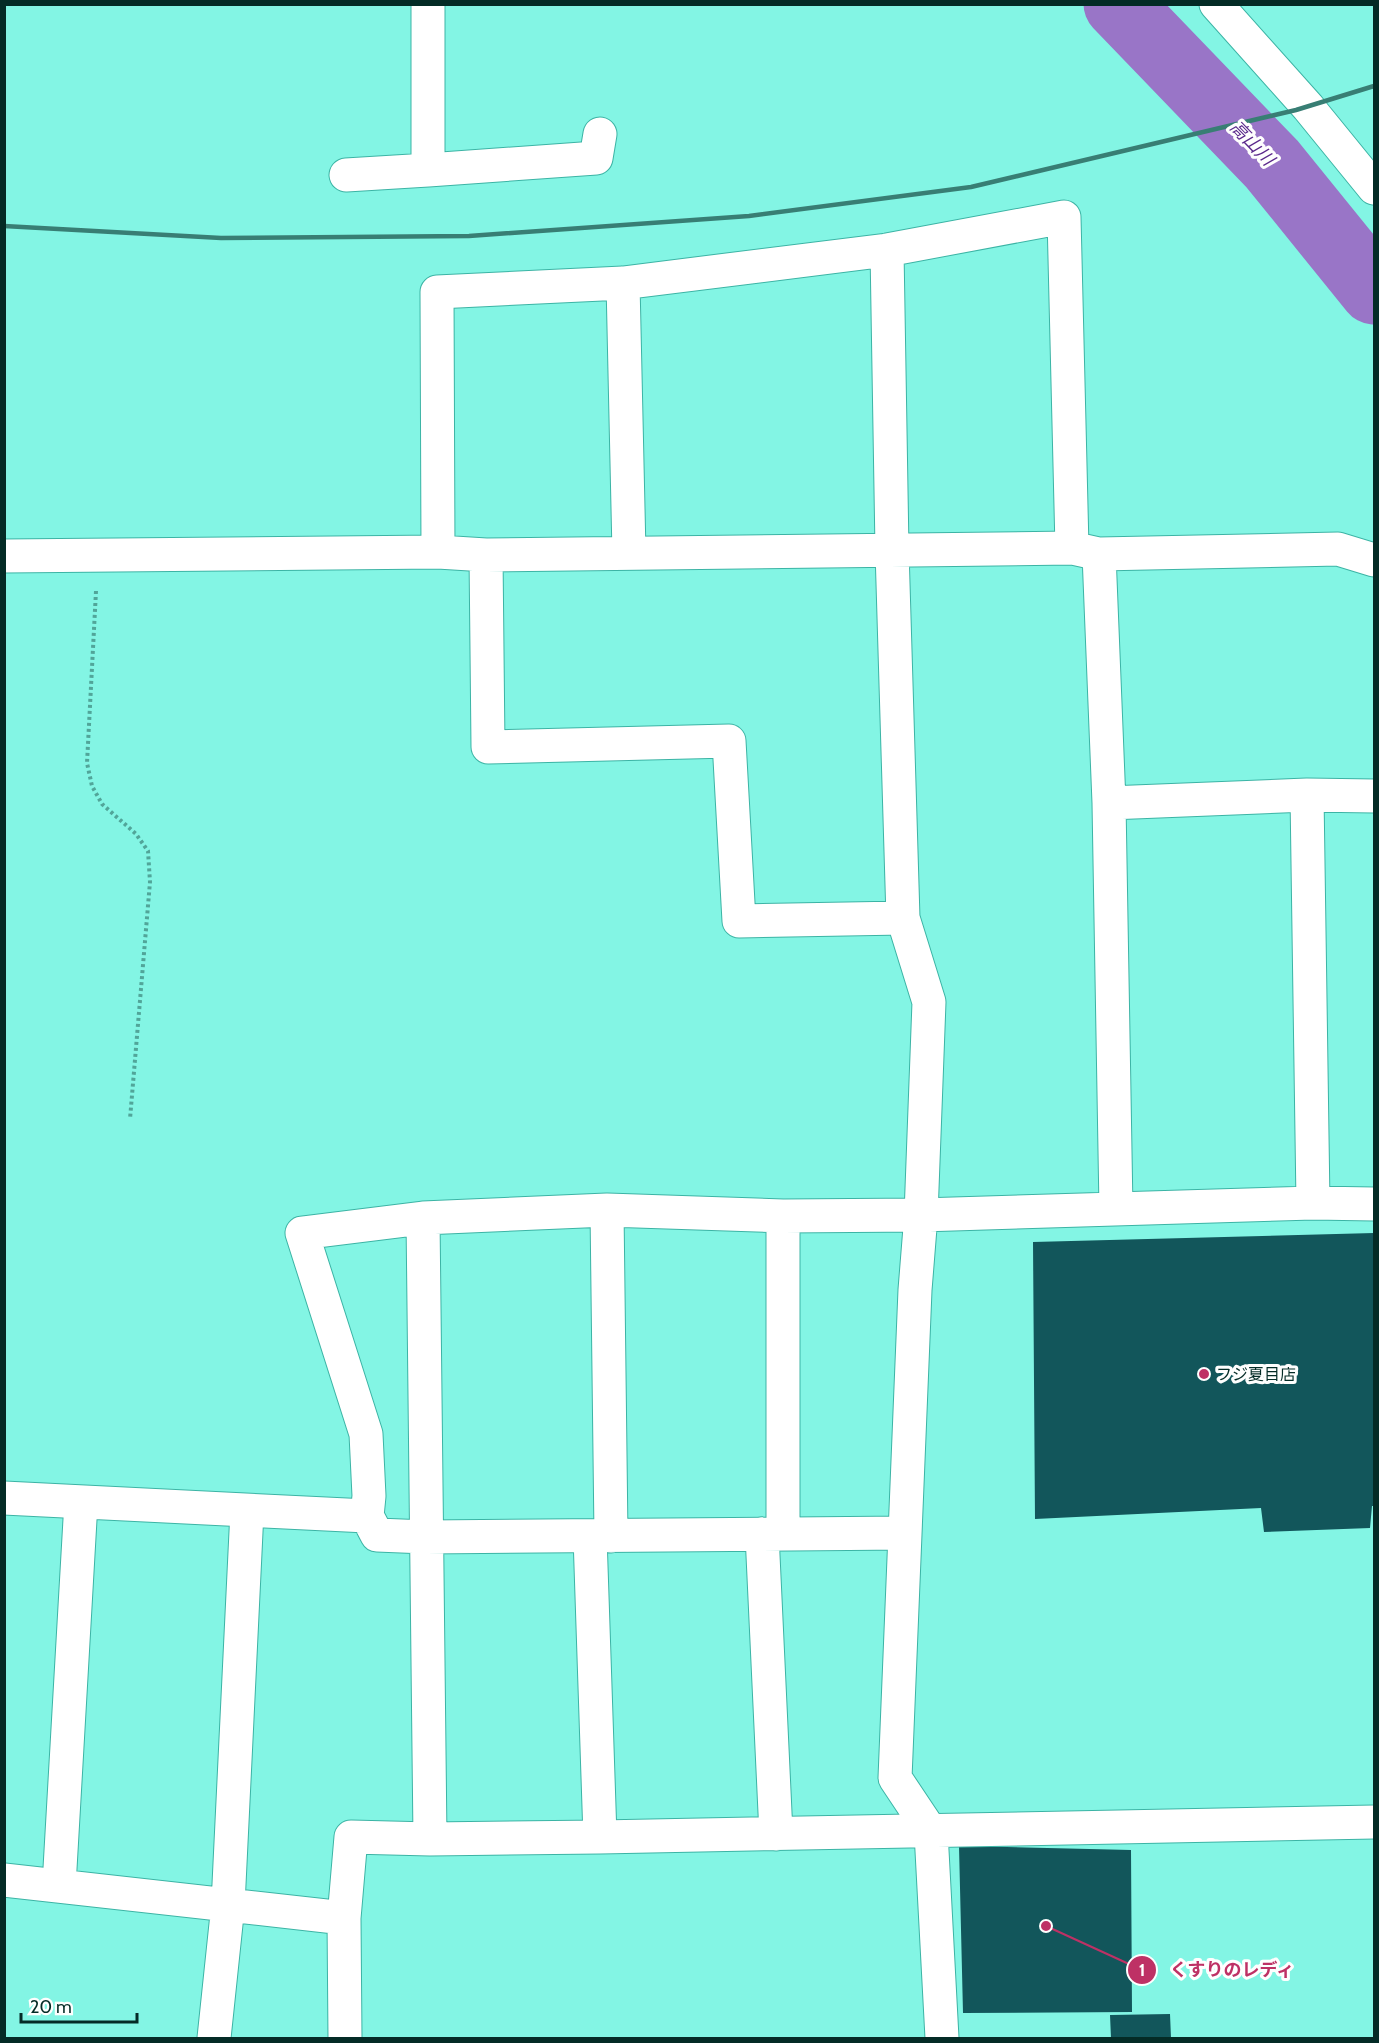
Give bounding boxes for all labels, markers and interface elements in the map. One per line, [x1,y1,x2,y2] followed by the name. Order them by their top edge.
[1225,116,1280,172] water label: 高山川
[1216,1365,1296,1384] place label: フジ夏目店
[1197,1367,1211,1381] marker: フジ夏目店
[1127,1952,1307,1988] callout: くすりのレディ
[1139,1959,1145,1981] text: 1
[1170,1959,1294,1981] text: くすりのレディ
[21,1986,136,2024] scale bar
[30,1996,72,2018] text: 20 m

